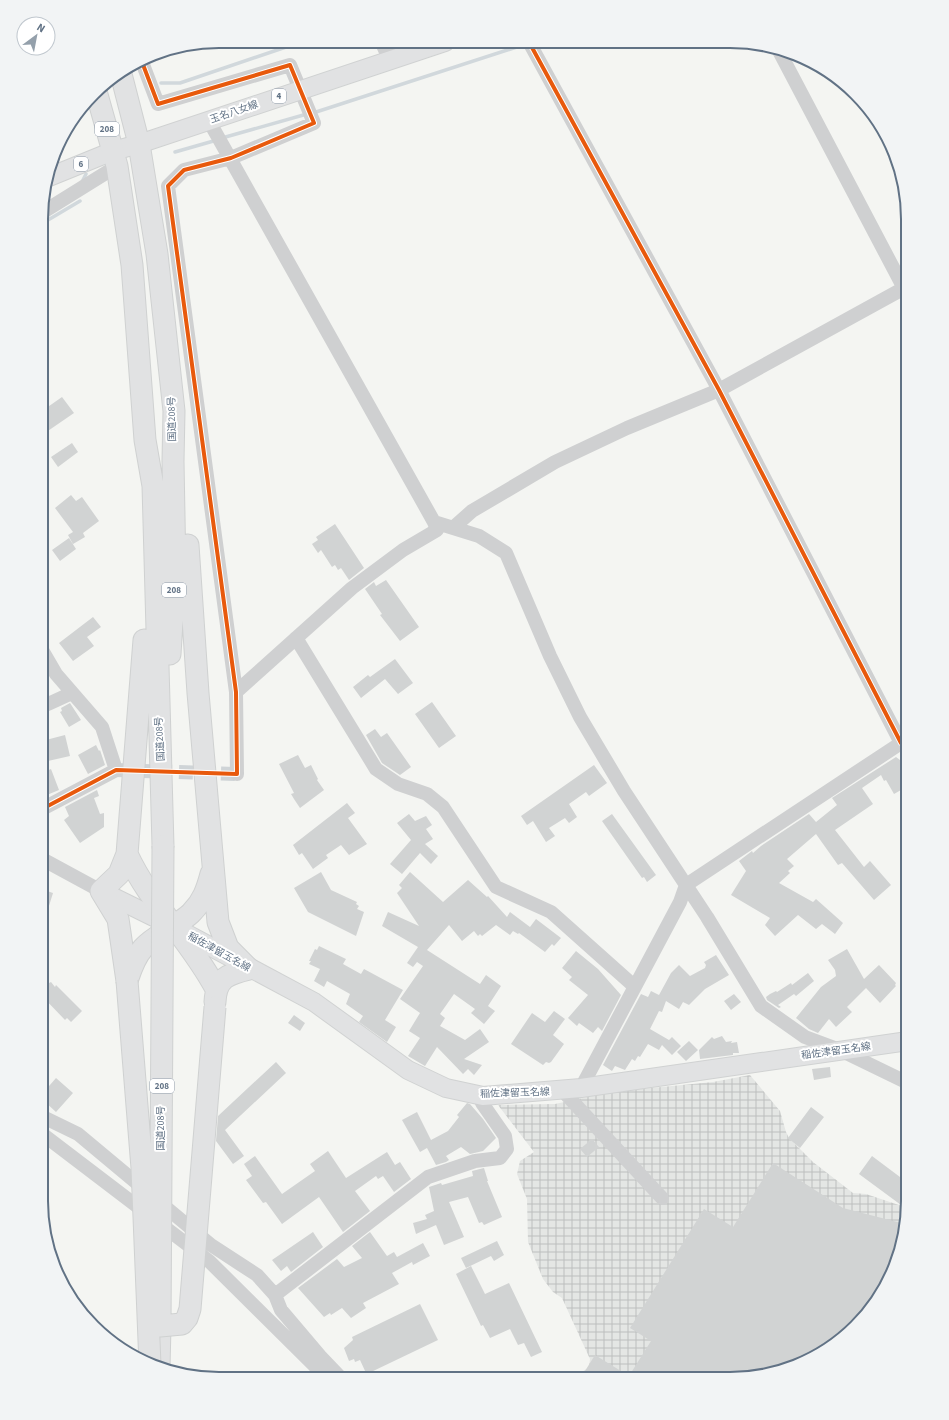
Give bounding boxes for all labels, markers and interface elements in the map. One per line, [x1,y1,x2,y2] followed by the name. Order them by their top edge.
[16,16,56,56] north arrow
[34,20,48,36] text: N
[272,89,286,103] road number: 4
[208,97,260,127] street label: 玉名八女線
[95,122,119,136] road number: 208
[74,157,88,171] road number: 6
[165,396,179,442] street label: 国道208号
[162,583,186,597] road number: 208
[152,716,168,762] street label: 国道208号
[185,929,253,975] street label: 稲佐津留玉名線
[800,1039,872,1063] street label: 稲佐津留玉名線
[150,1079,174,1093] road number: 208
[480,1085,550,1101] street label: 稲佐津留玉名線
[154,1106,168,1150] street label: 国道208号

